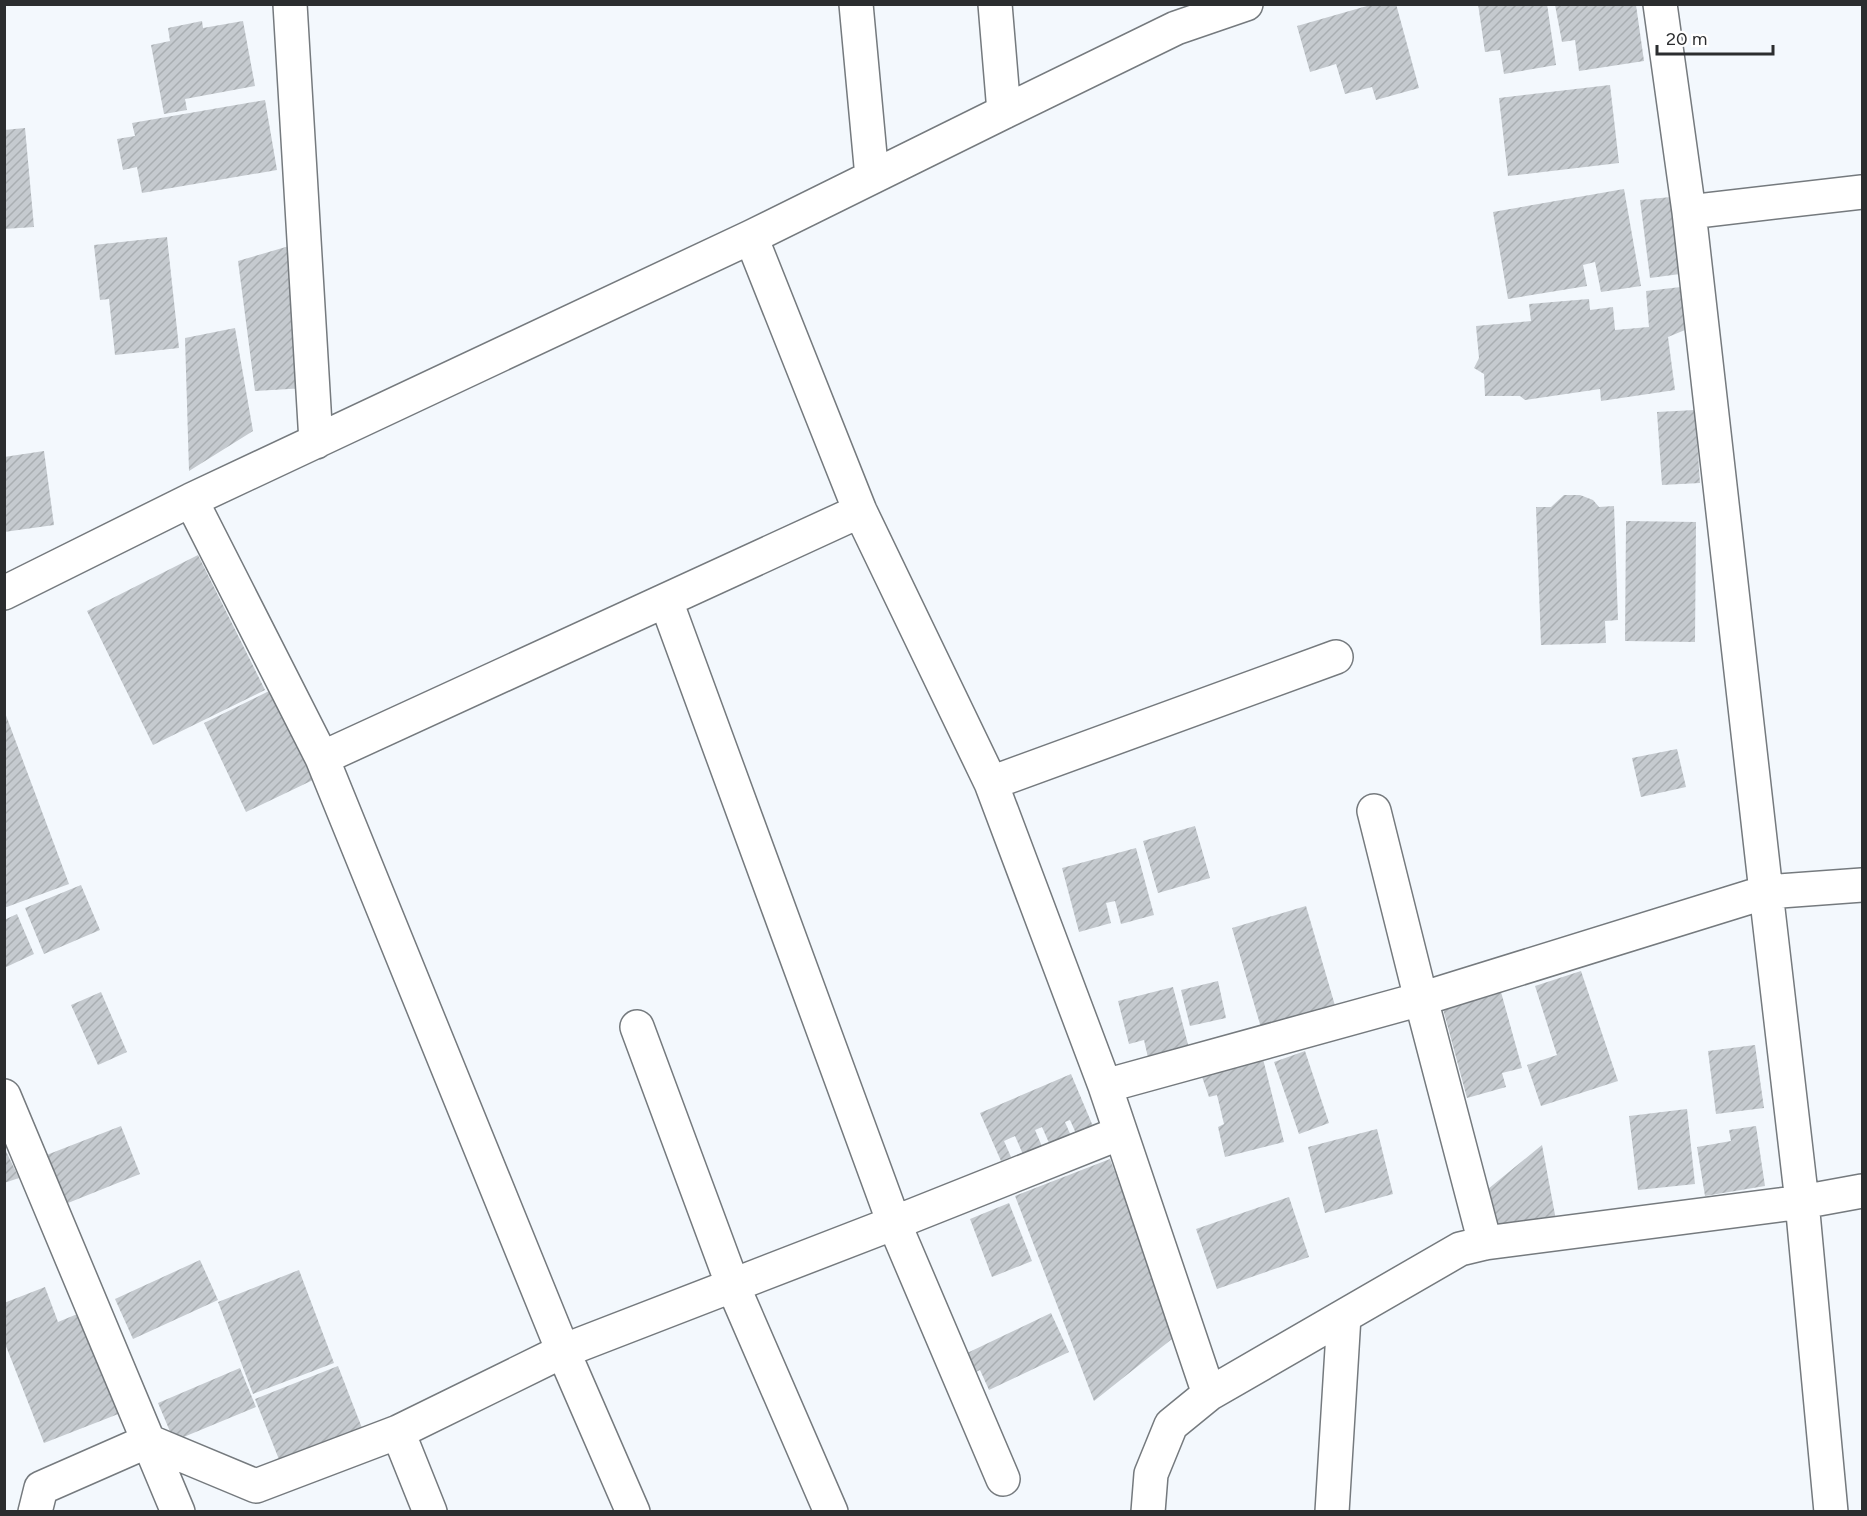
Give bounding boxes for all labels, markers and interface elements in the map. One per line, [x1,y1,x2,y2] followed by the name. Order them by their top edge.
[1657,18,1772,56] scale bar
[1666,28,1707,50] text: 20 m

